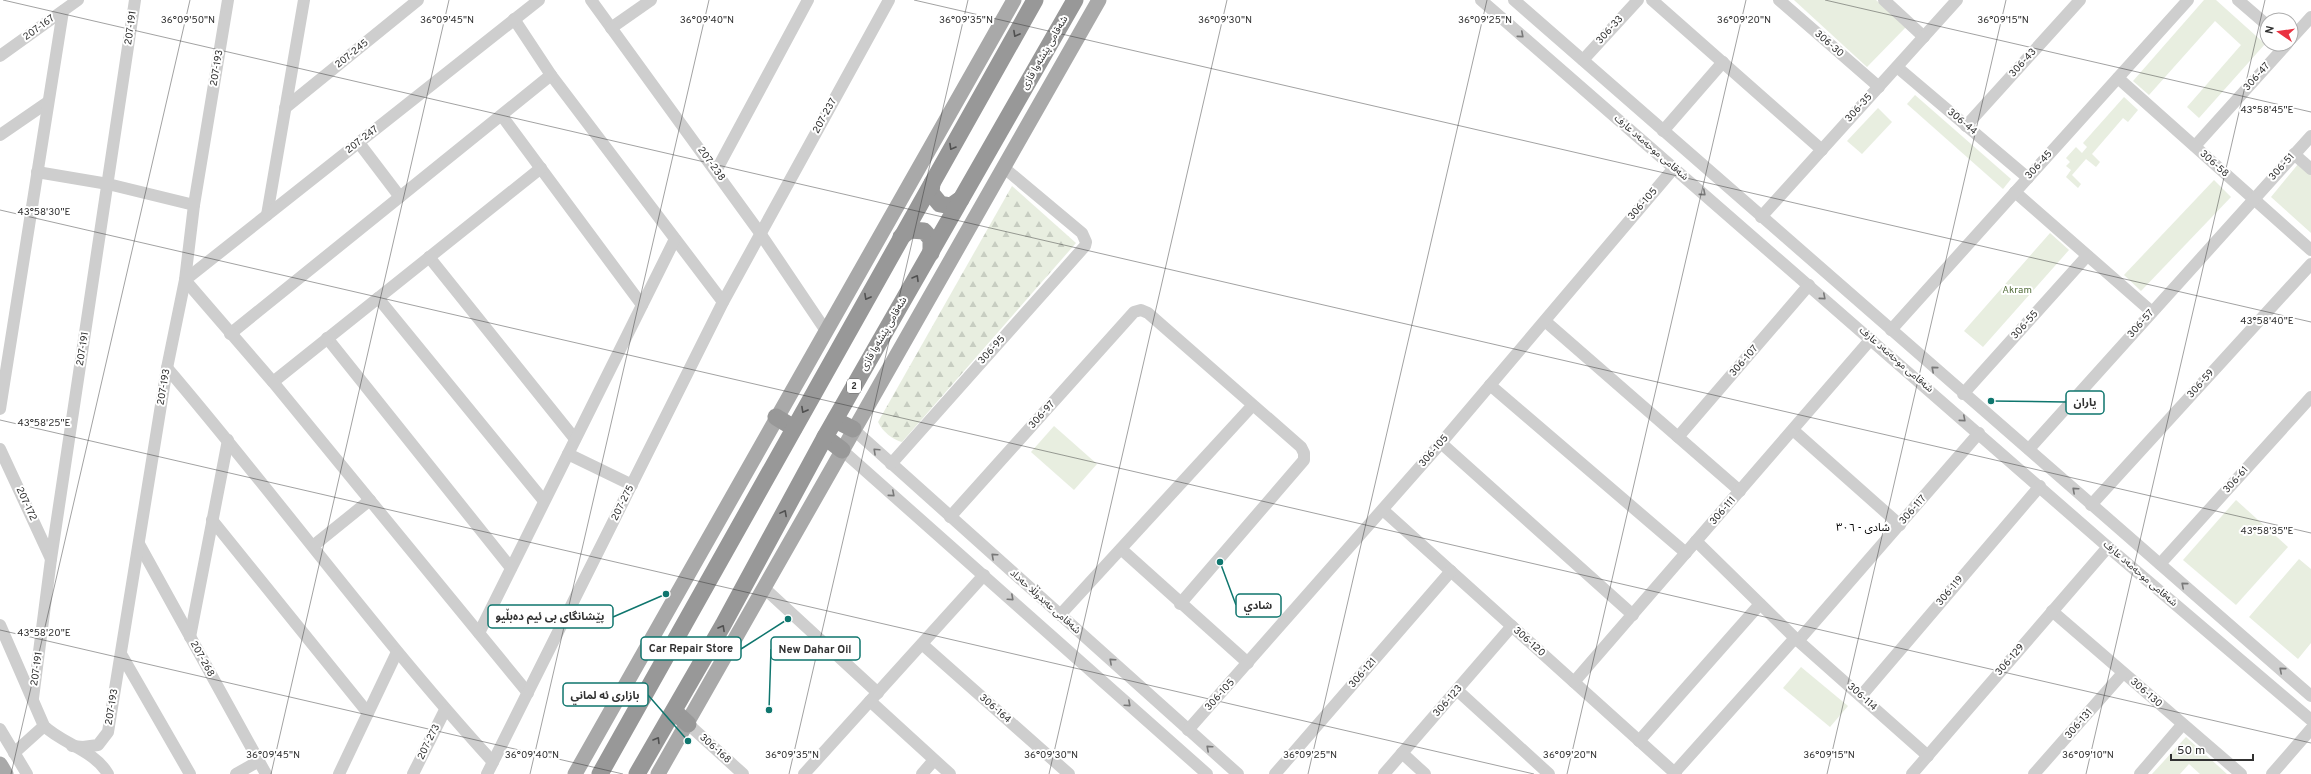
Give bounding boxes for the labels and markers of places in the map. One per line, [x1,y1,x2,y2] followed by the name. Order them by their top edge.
[2066,391,2104,414] callout: یاران
[1236,594,1281,617] callout: شادي
[488,605,613,628] callout: پێشانگای بی ئیم دەبڵیو
[641,637,741,660] callout: Car Repair Store
[771,637,860,660] callout: New Dahar Oil
[563,683,648,706] callout: بازارى ئه لماني

